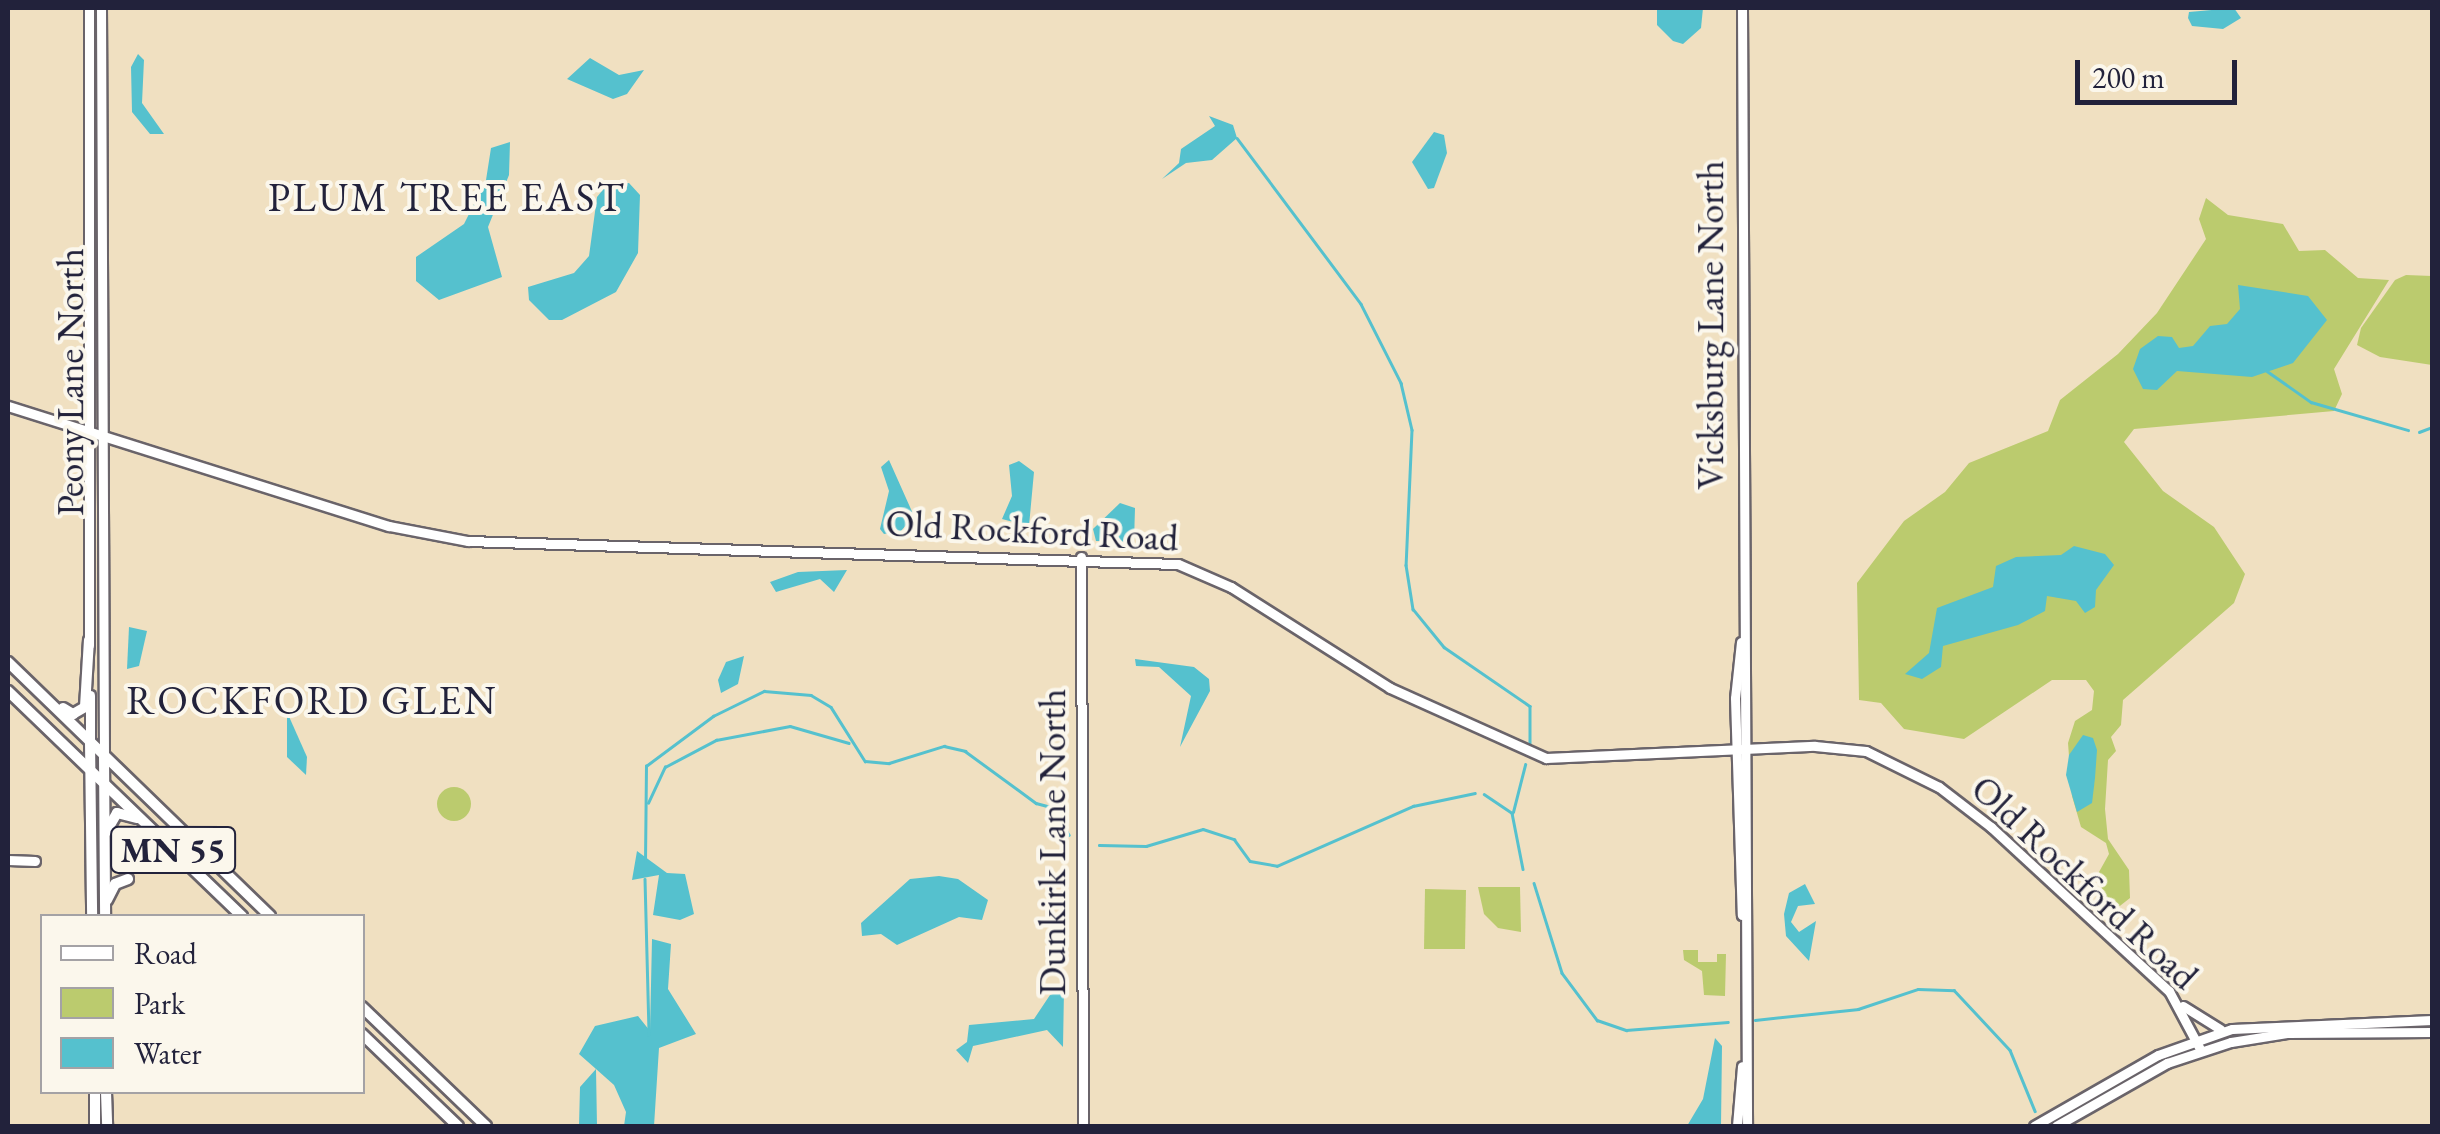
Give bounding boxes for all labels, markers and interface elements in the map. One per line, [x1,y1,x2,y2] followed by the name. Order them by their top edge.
[2080,40,2242,102] scale bar
[2092,58,2165,97] text: 200 m
[1687,160,1733,490] street label: Vicksburg Lane North
[268,173,626,221] district label: PLUM TREE EAST
[47,248,93,516] street label: Peony Lane North
[884,500,1180,560] street label: Old Rockford Road
[126,676,498,724] district label: ROCKFORD GLEN
[1029,689,1075,995] street label: Dunkirk Lane North
[1962,765,2208,999] street label: Old Rockford Road
[108,820,238,880] road number: MN 55
[40,914,365,1094] legend
[134,934,197,973] text: Road
[134,984,185,1023] text: Park
[134,1034,202,1073] text: Water

